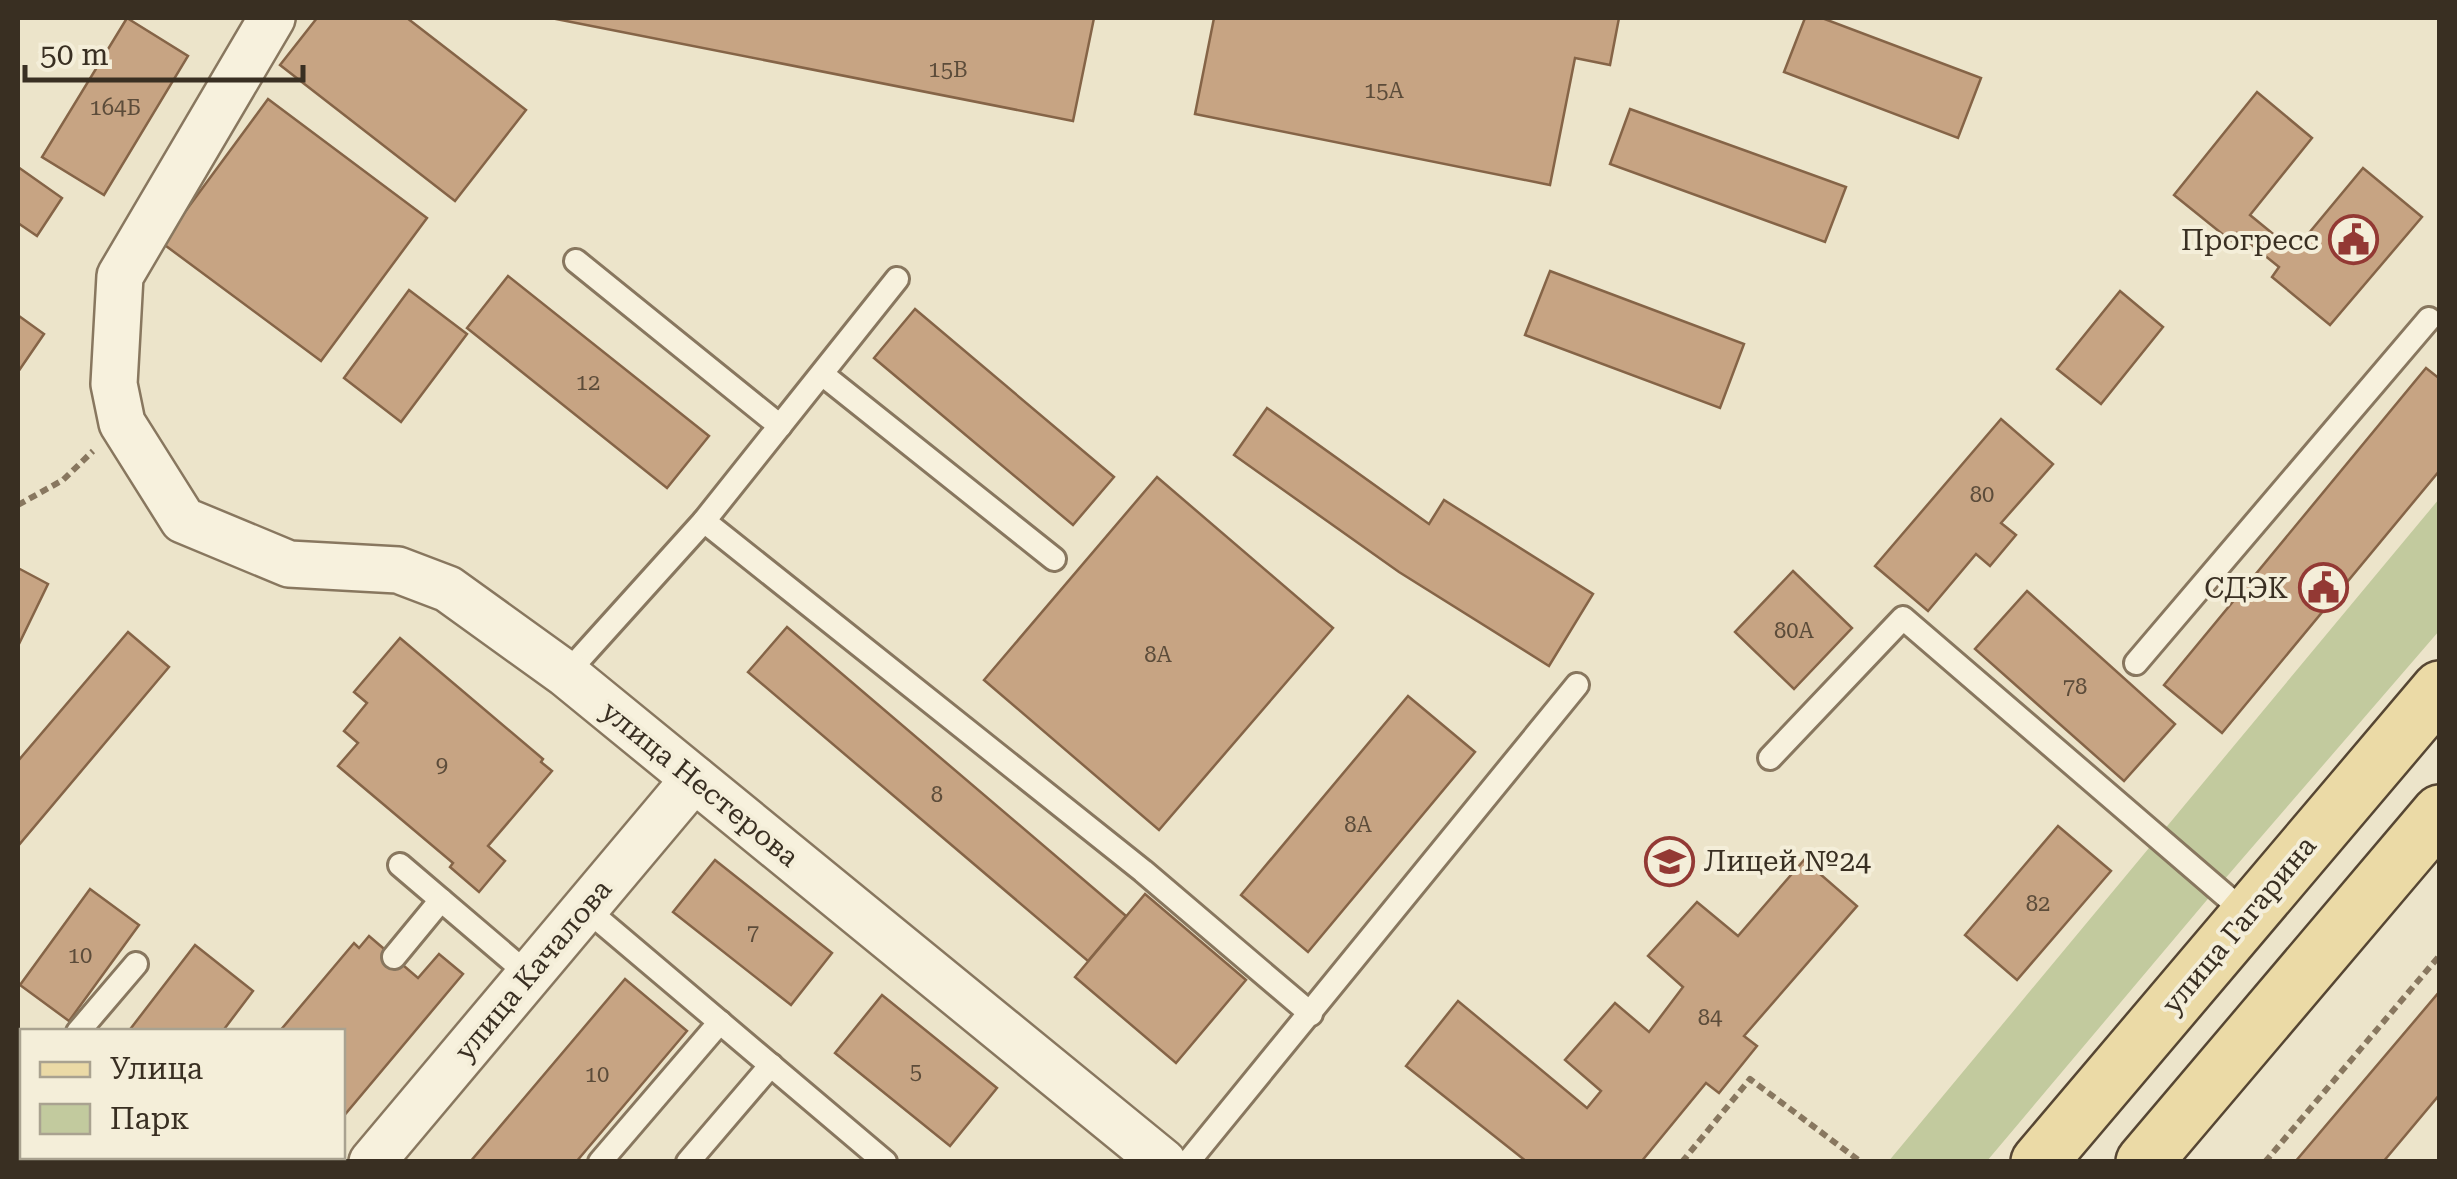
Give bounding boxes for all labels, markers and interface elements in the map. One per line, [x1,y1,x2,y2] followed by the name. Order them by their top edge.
[25,20,302,82] scale bar
[40,37,109,72] text: 50 m
[928,57,968,82] house number: 15В
[1364,78,1405,103] house number: 15А
[89,95,141,120] house number: 164Б
[2328,214,2380,266] public building icon: Прогресс
[2181,224,2319,257] place label: Прогресс
[576,370,600,395] house number: 12
[1970,482,1994,507] house number: 80
[2297,562,2349,614] public building icon: СДЭК
[2204,572,2288,605] place label: СДЭК
[1774,618,1815,643] house number: 80А
[1144,642,1172,667] house number: 8А
[2063,674,2087,699] house number: 78
[595,694,805,874] street label: улица Нестерова
[436,752,448,777] house number: 9
[931,782,943,807] house number: 8
[1344,812,1372,837] house number: 8А
[2155,829,2323,1021] street label: улица Гагарина
[1643,835,1695,887] school or university icon: Лицей №24
[1704,845,1871,878] place label: Лицей №24
[448,873,618,1067] street label: улица Качалова
[2026,891,2050,916] house number: 82
[747,920,759,945] house number: 7
[68,943,92,968] house number: 10
[1698,1005,1723,1030] house number: 84
[20,1029,345,1159] legend
[110,1051,203,1086] text: Улица
[910,1059,922,1084] house number: 5
[585,1062,609,1087] house number: 10
[110,1101,189,1136] text: Парк

